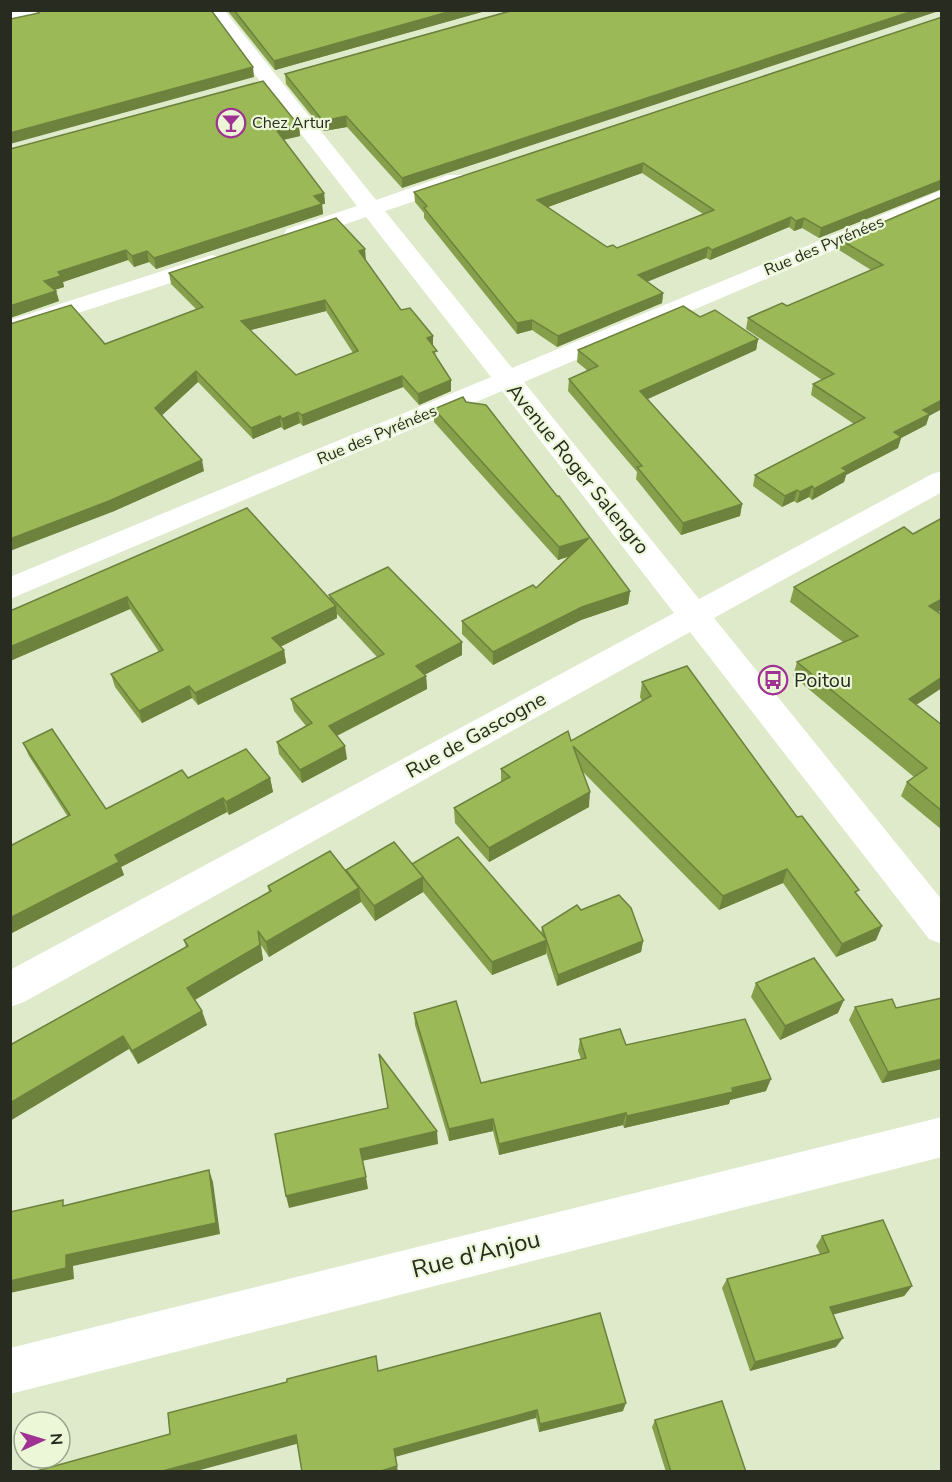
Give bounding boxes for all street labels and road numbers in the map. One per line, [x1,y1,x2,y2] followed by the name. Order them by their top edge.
[761,211,887,281] street label: Rue des Pyrénées
[501,378,655,560] street label: Avenue Roger Salengro
[314,400,440,470] street label: Rue des Pyrénées
[401,685,551,785] street label: Rue de Gascogne
[408,1223,544,1285] street label: Rue d'Anjou

